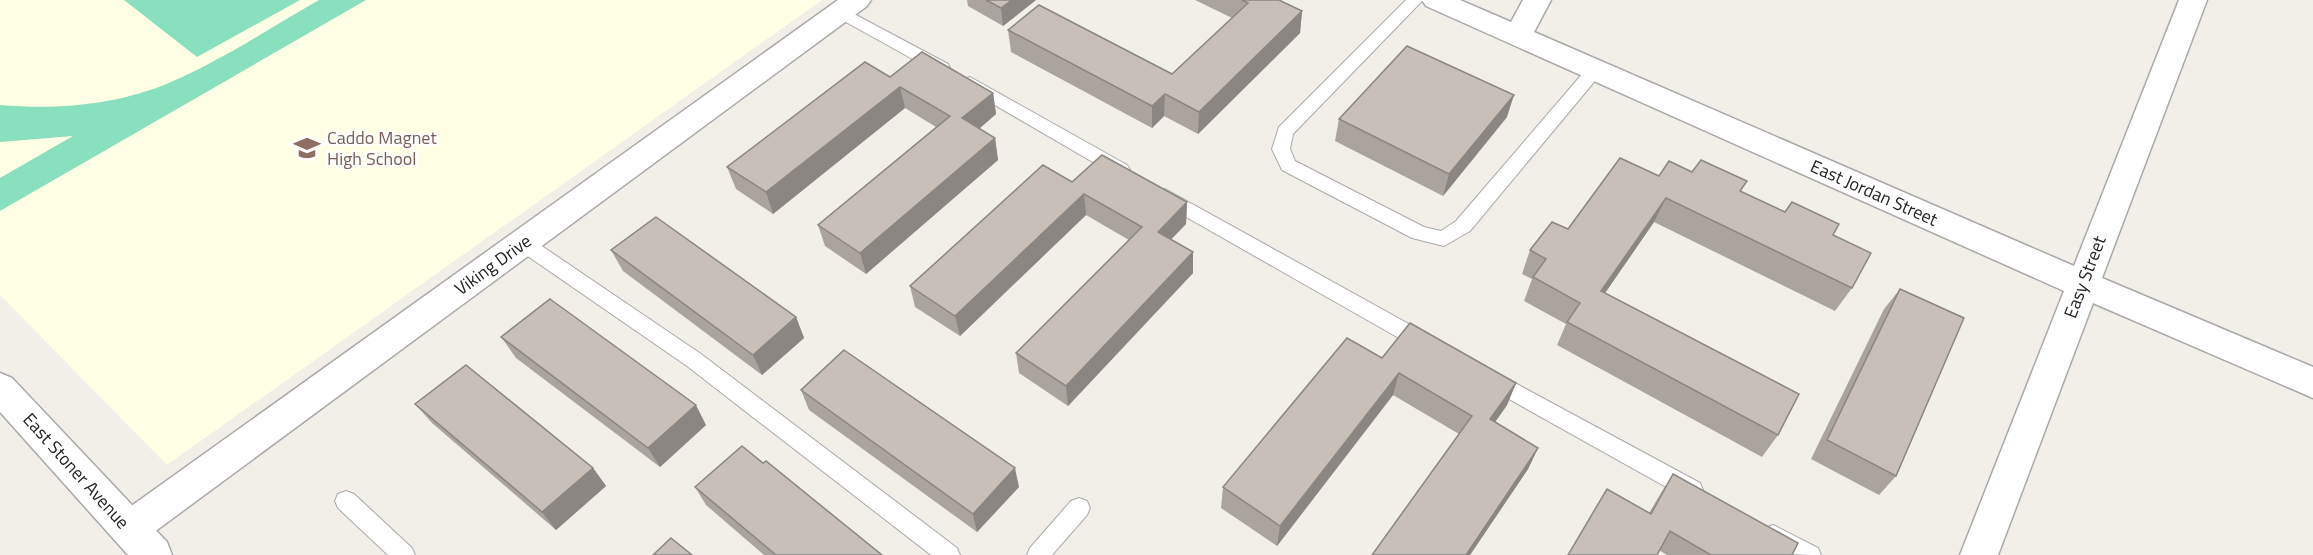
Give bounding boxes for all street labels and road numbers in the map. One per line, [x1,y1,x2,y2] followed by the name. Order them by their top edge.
[1806,152,1943,233] street label: East Jordan Street
[449,227,537,302] street label: Viking Drive
[2056,231,2113,322] street label: Easy Street
[17,407,136,535] street label: East Stoner Avenue

